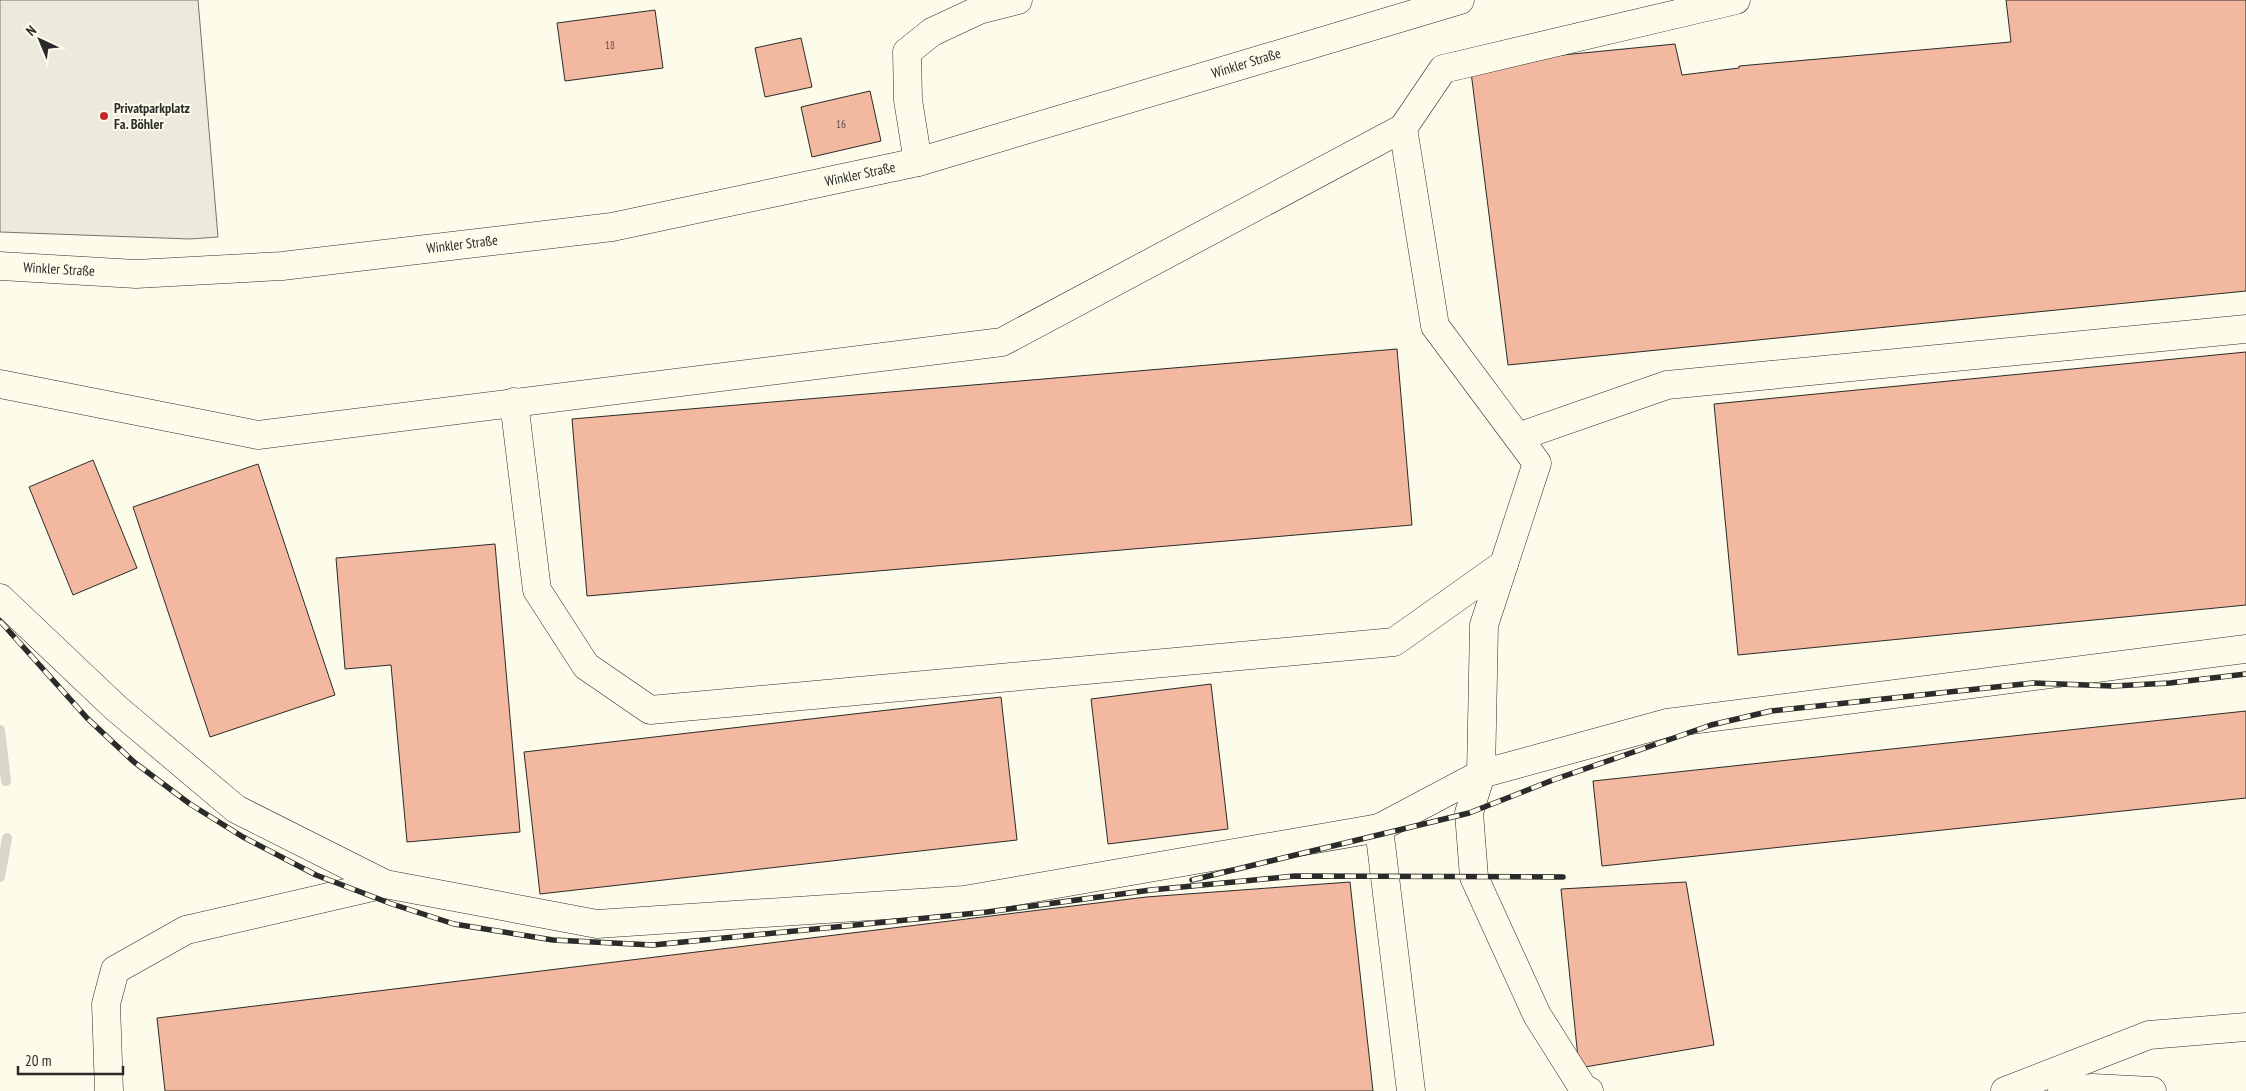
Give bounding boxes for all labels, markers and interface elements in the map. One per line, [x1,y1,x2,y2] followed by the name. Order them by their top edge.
[15,15,65,65] north arrow
[22,22,40,40] text: N
[605,38,615,52] house number: 18
[1209,44,1283,82] street label: Winkler Straße
[114,99,190,133] place label: Privatparkplatz Fa. Böhler
[98,110,110,122] marker: Privatparkplatz Fa. Böhler
[836,117,846,131] house number: 16
[823,158,897,190] street label: Winkler Straße
[425,231,499,257] street label: Winkler Straße
[23,258,96,280] street label: Winkler Straße
[18,1044,122,1076] scale bar
[25,1051,51,1070] text: 20 m

